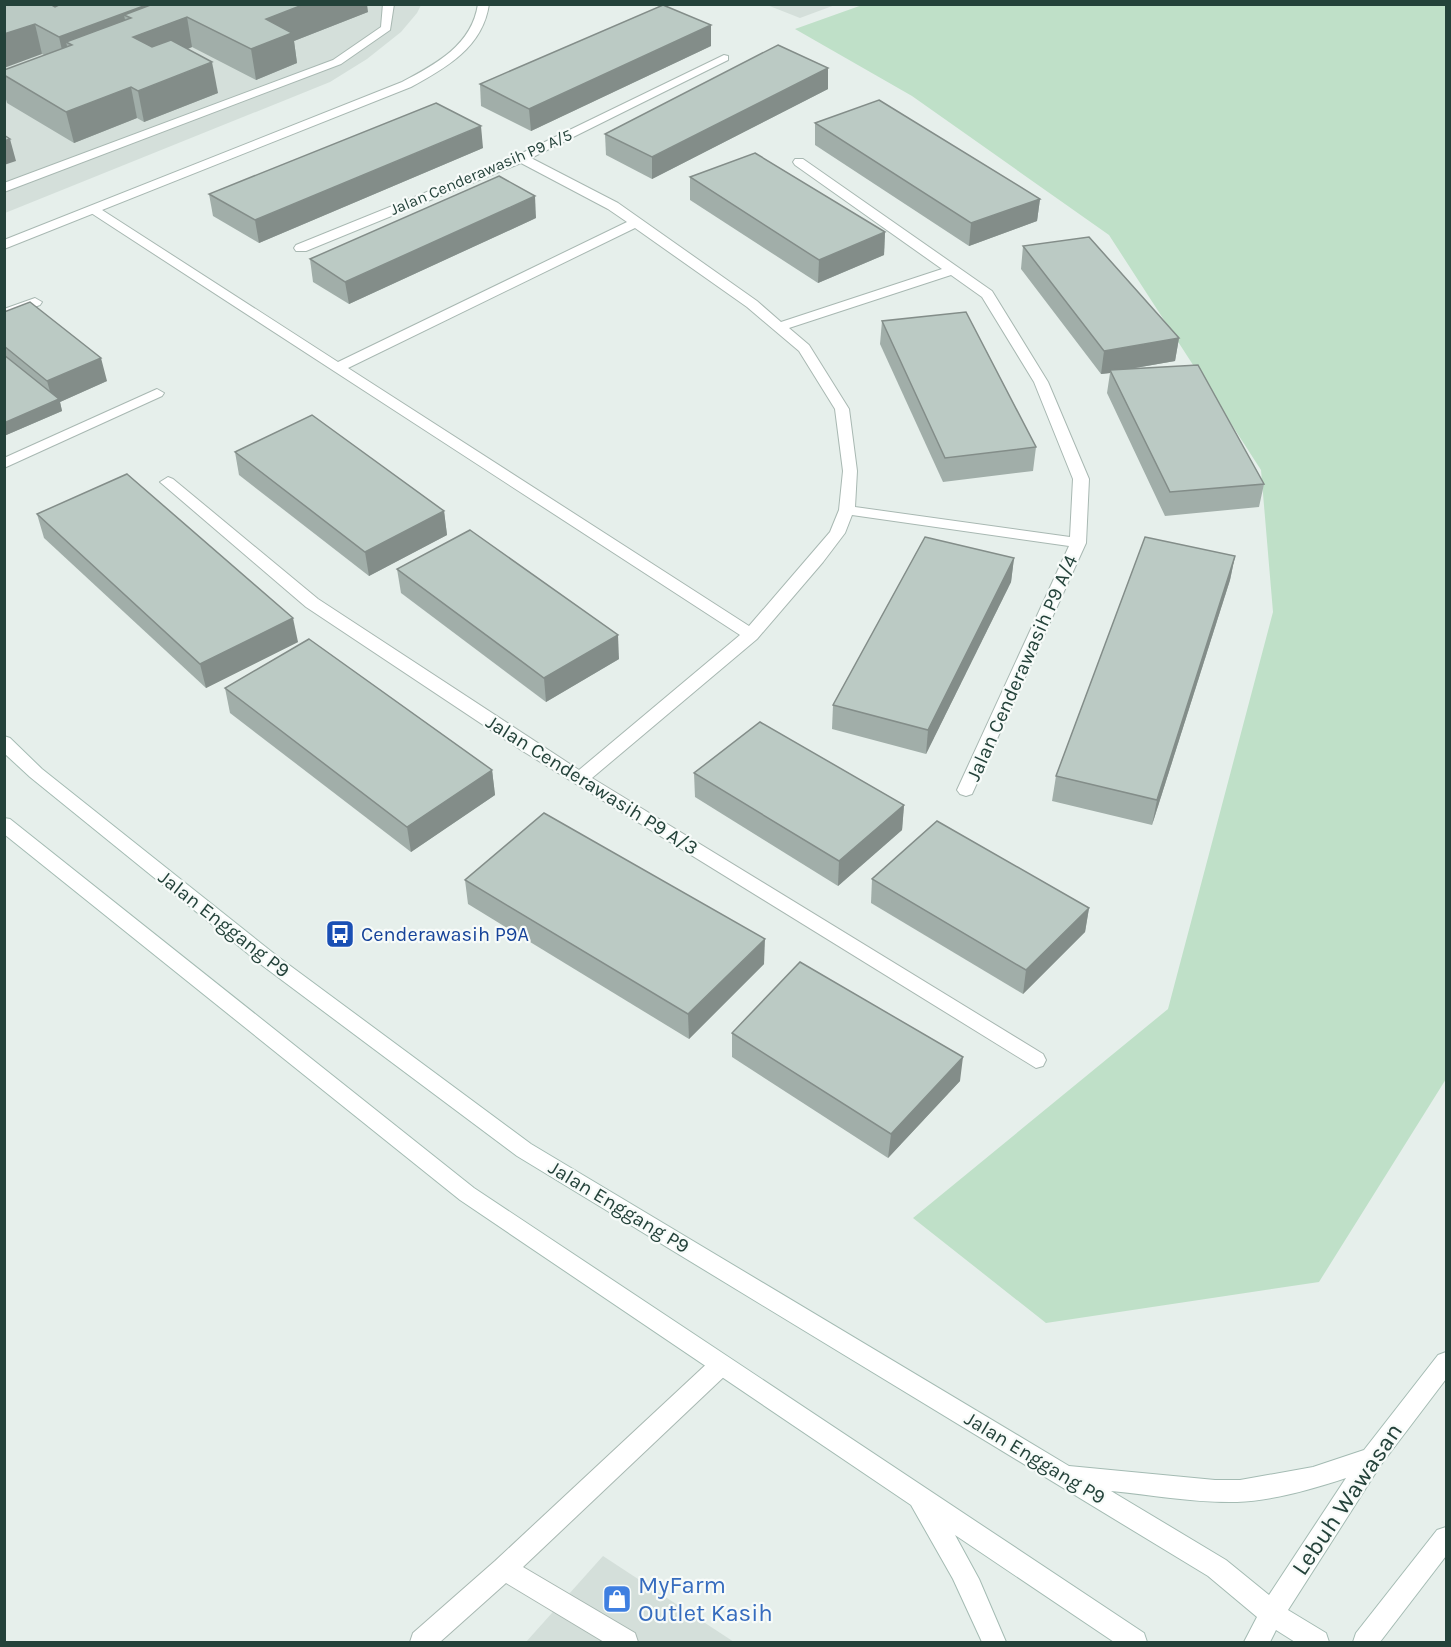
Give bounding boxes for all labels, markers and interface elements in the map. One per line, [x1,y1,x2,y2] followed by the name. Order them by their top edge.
[387,125,575,219] street label: Jalan Cenderawasih P9 A/5
[962,551,1082,785] street label: Jalan Cenderawasih P9 A/4
[482,710,702,860] street label: Jalan Cenderawasih P9 A/3
[154,866,294,982] street label: Jalan Enggang P9
[324,918,356,950] bus stop icon: Cenderawasih P9A
[361,923,529,946] place label: Cenderawasih P9A
[544,1156,694,1258] street label: Jalan Enggang P9
[960,1407,1110,1509] street label: Jalan Enggang P9
[1286,1418,1408,1580] street label: Lebuh Wawasan
[638,1571,773,1627] place label: MyFarm Outlet Kasih
[601,1583,633,1615] shop icon: MyFarm Outlet Kasih

